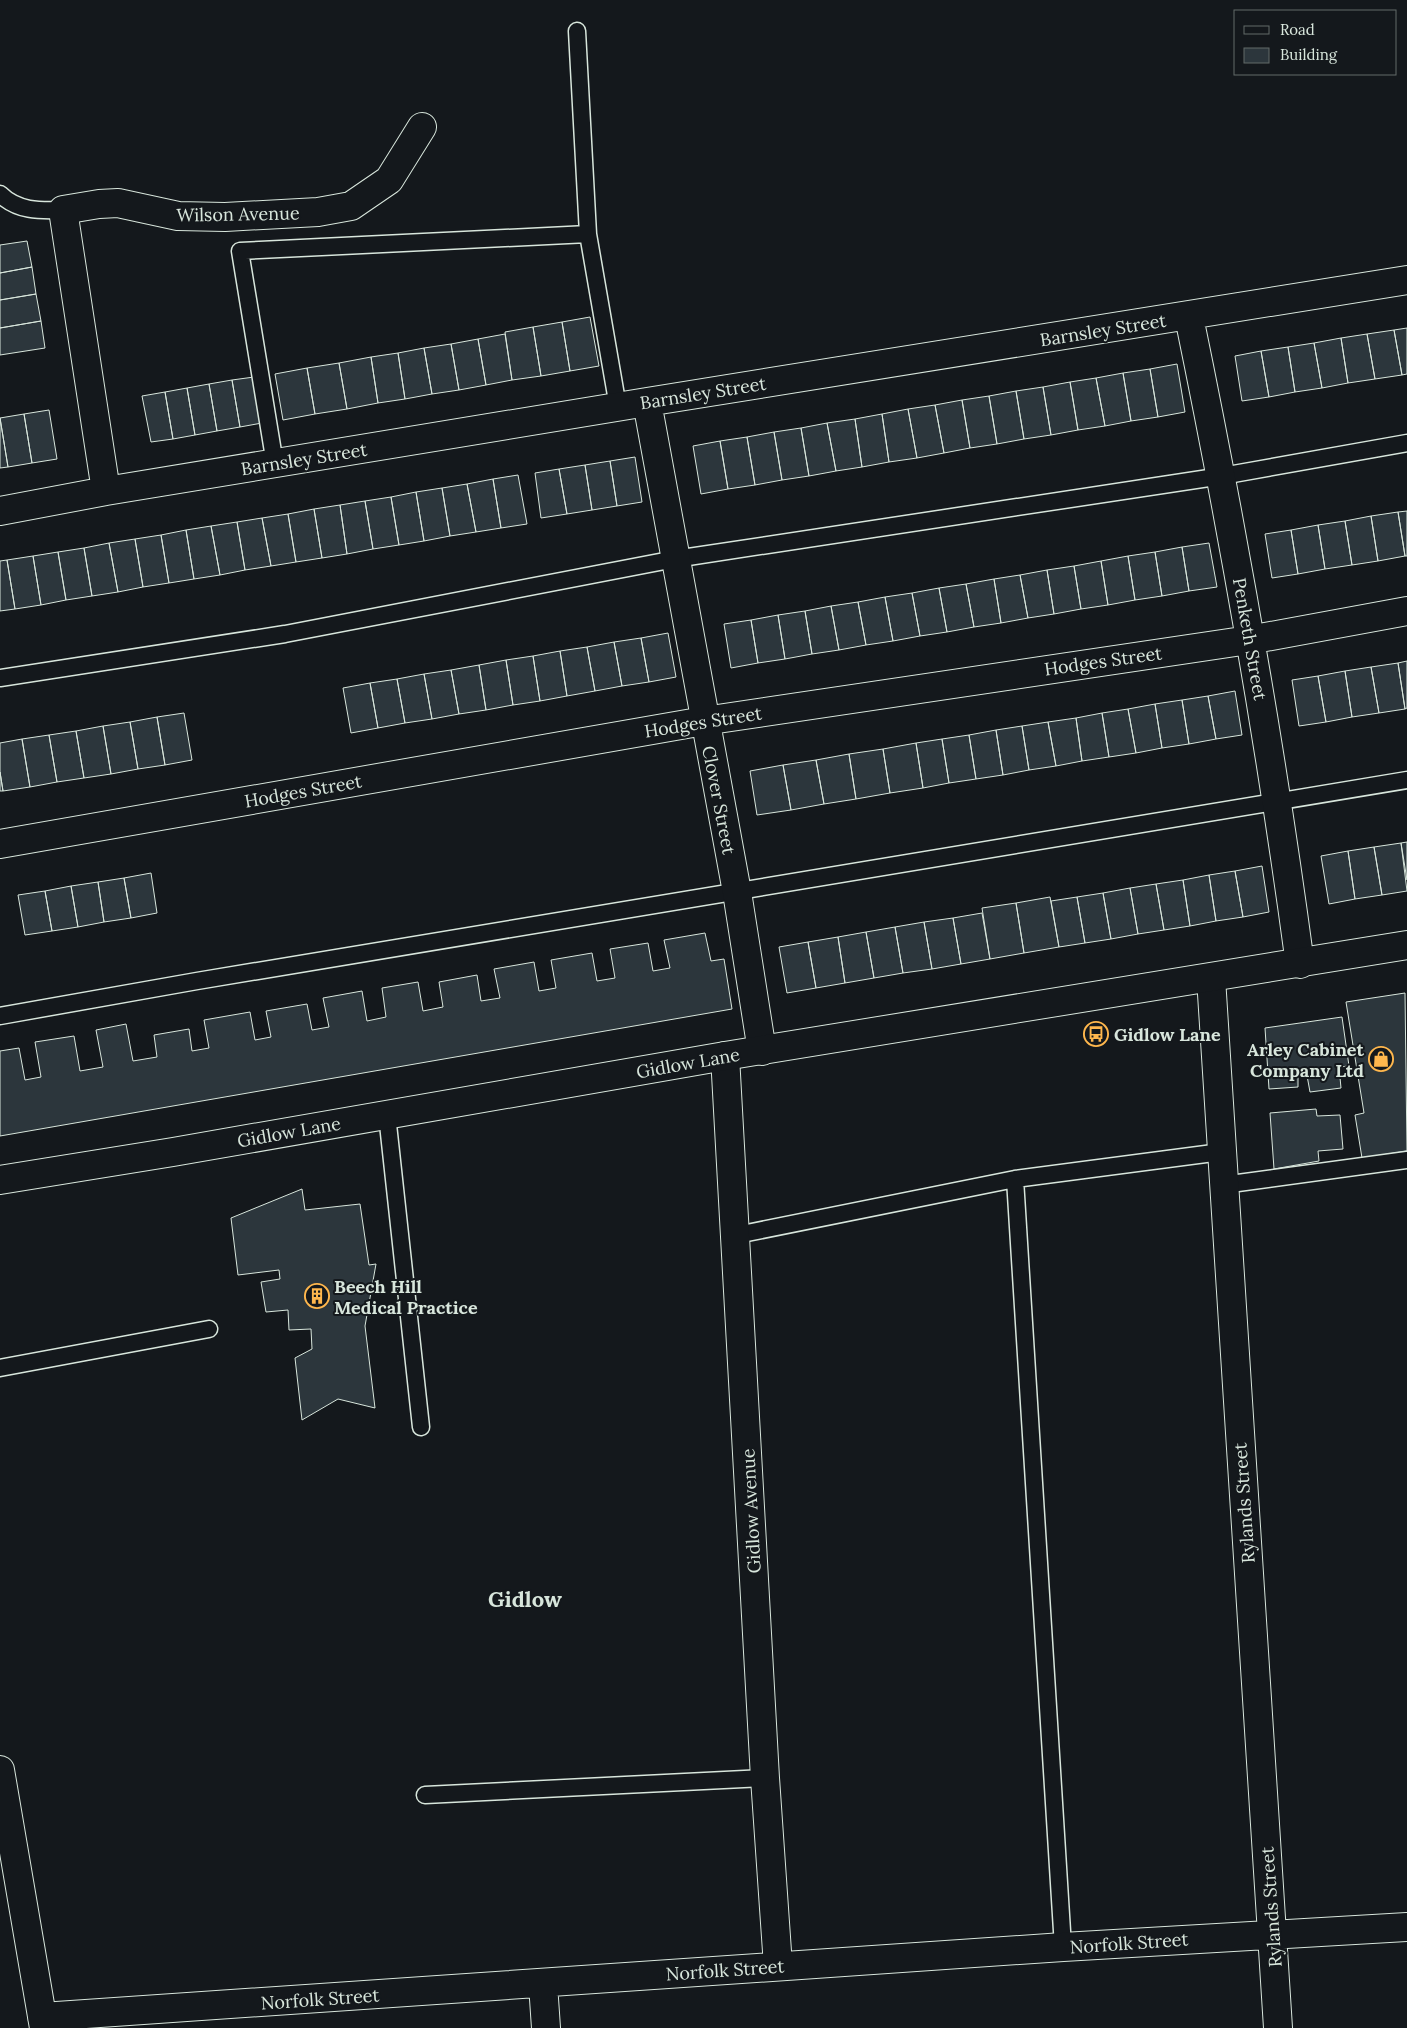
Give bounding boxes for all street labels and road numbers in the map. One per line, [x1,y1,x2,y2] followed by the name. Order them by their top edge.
[176,201,300,227] street label: Wilson Avenue
[1038,309,1168,351] street label: Barnsley Street
[638,372,768,414] street label: Barnsley Street
[239,438,369,480] street label: Barnsley Street
[1228,576,1272,702] street label: Penketh Street
[1043,641,1163,681] street label: Hodges Street
[643,701,763,743] street label: Hodges Street
[697,744,741,856] street label: Clover Street
[243,769,363,813] street label: Hodges Street
[634,1043,742,1083] street label: Gidlow Lane
[235,1112,343,1152] street label: Gidlow Lane
[1228,1442,1260,1564] street label: Rylands Street
[736,1448,766,1574] street label: Gidlow Avenue
[1255,1846,1287,1968] street label: Rylands Street
[1069,1927,1189,1959] street label: Norfolk Street
[665,1954,785,1986] street label: Norfolk Street
[260,1983,380,2015] street label: Norfolk Street

